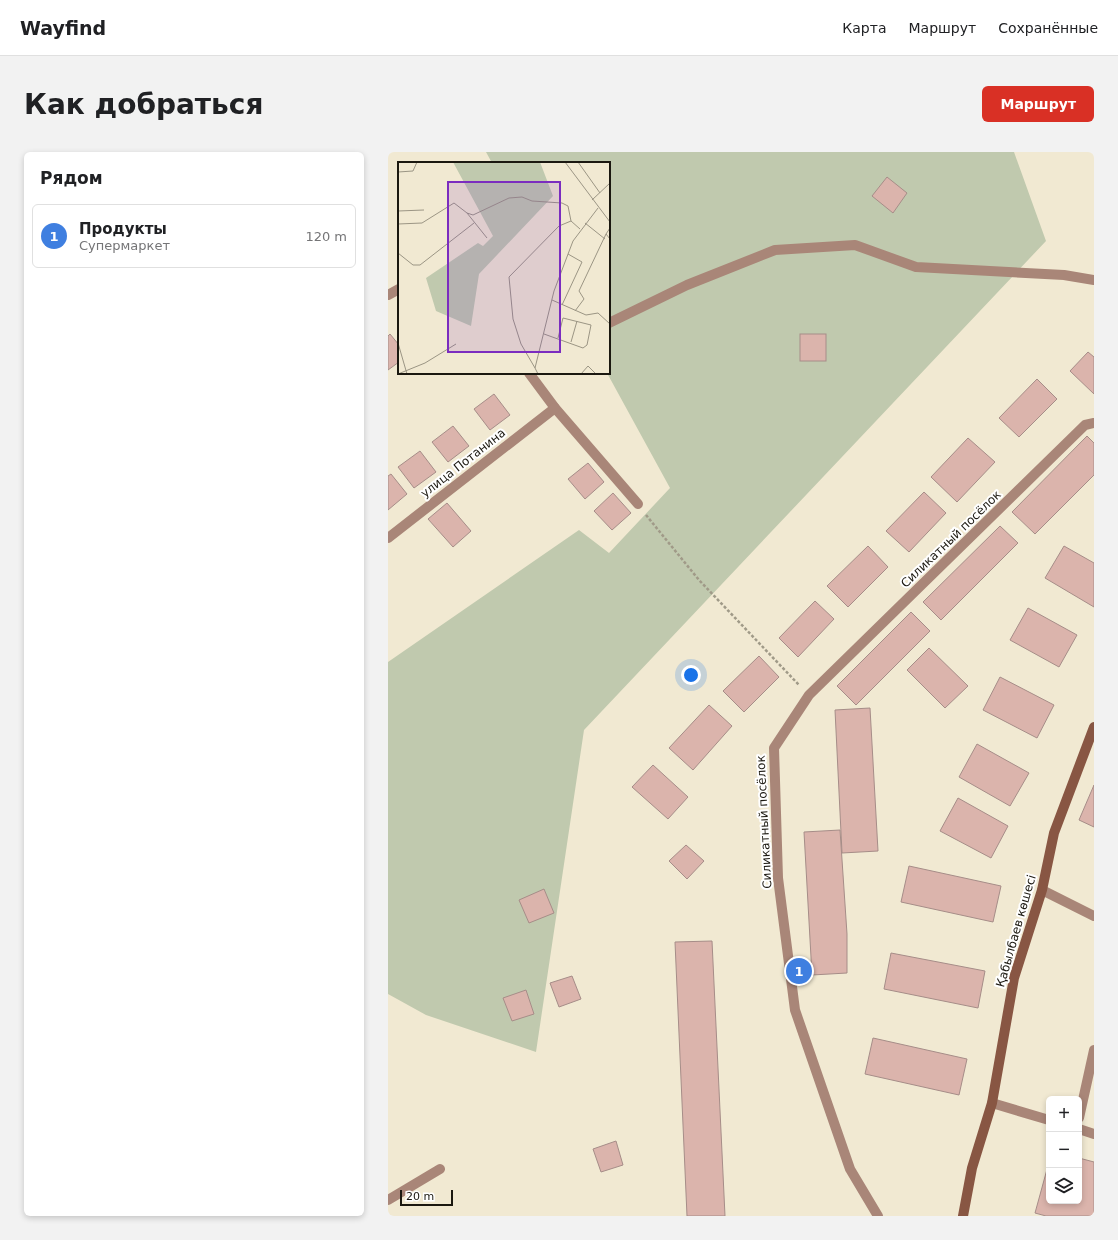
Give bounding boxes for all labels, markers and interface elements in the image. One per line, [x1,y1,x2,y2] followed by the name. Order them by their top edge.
[20,17,106,39] text: Wayfind
[842,20,886,36] text: Карта
[908,20,976,36] text: Маршрут
[998,20,1098,36] text: Сохранённые
[982,86,1094,122] button: Маршрут
[24,88,263,121] text: Как добраться
[398,162,610,374] inset map
[40,168,103,188] text: Рядом
[79,220,167,238] text: Продукты
[49,229,59,244] text: 1
[305,229,347,244] text: 120 m
[79,238,170,253] text: Супермаркет
[418,426,508,500] street label: улица Потанина
[898,488,1004,590] street label: Силикатный посёлок
[681,665,701,685] your location
[754,755,774,889] street label: Силикатный посёлок
[993,873,1039,989] street label: Қабылбаев көшесі
[786,956,812,986] pin: 1
[1046,1096,1082,1204] map controls
[1046,1096,1082,1132] button: +
[1046,1132,1082,1168] button: −
[1046,1168,1082,1204] button: layers
[400,1188,453,1207] scale bar
[406,1190,434,1203] text: 20 m

